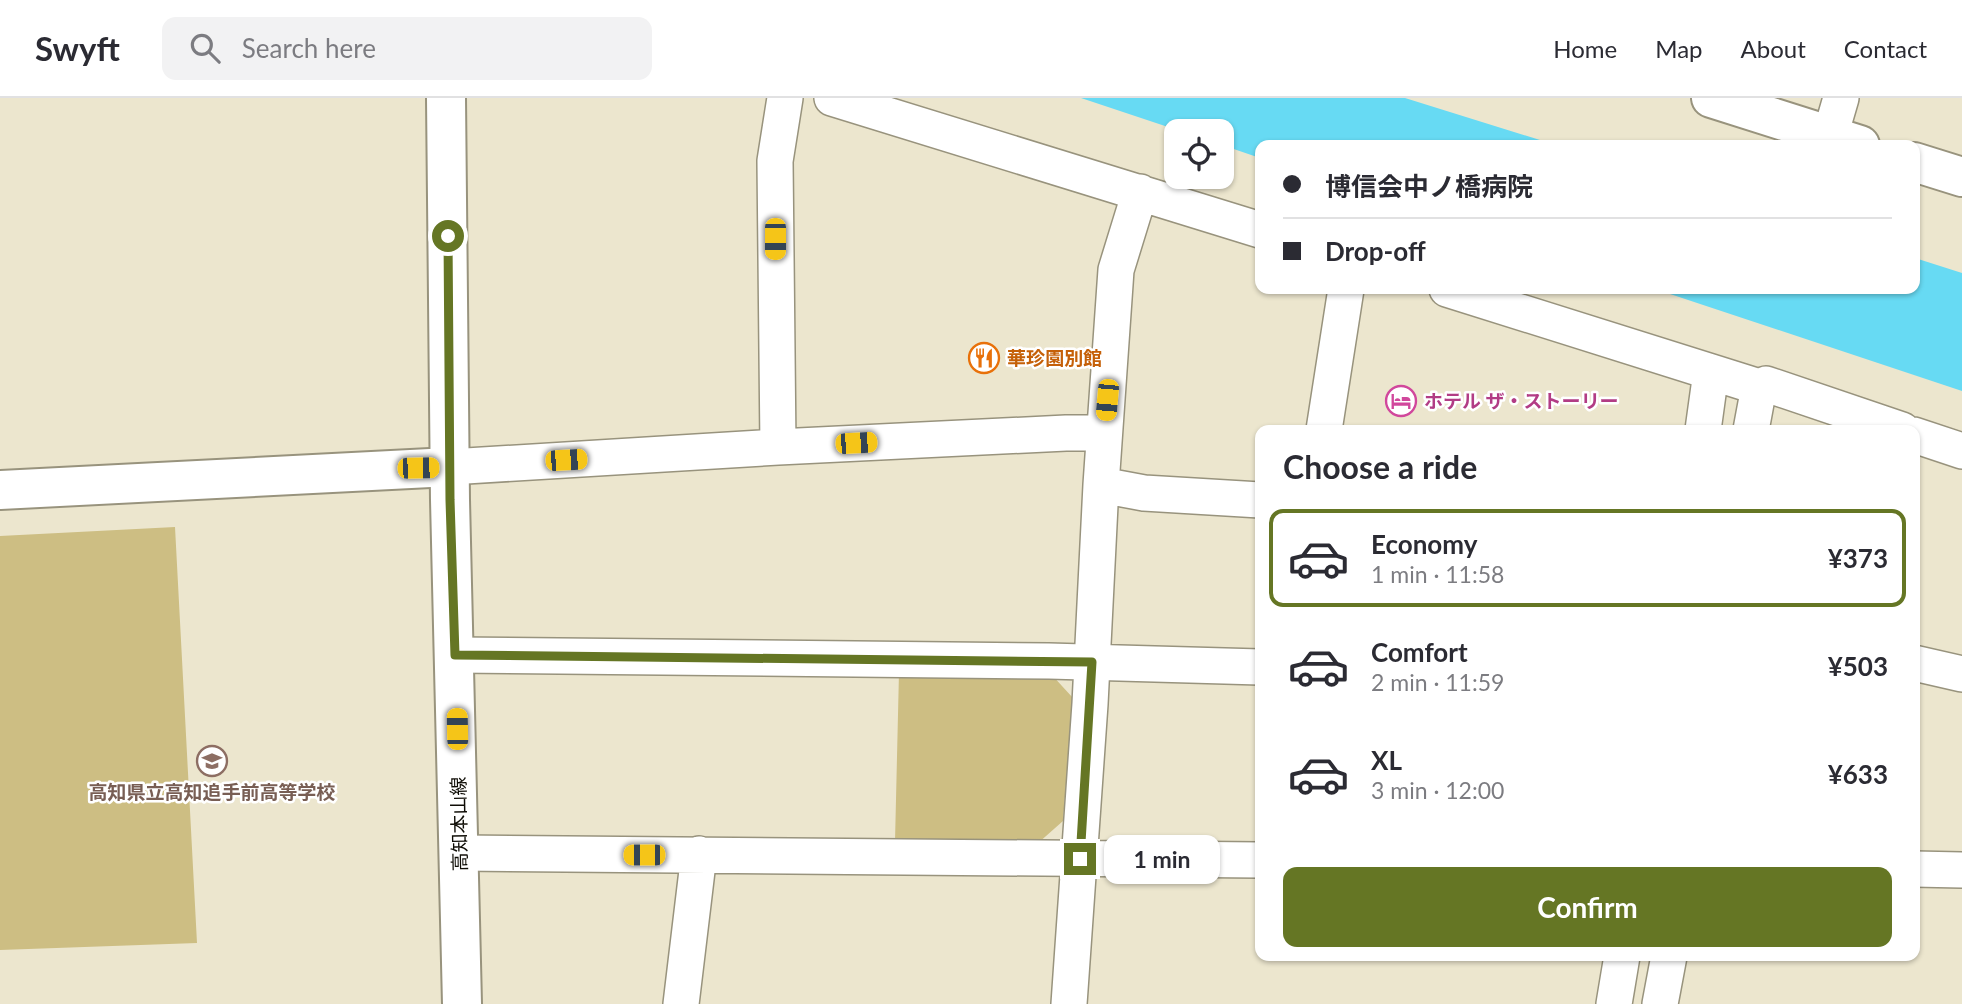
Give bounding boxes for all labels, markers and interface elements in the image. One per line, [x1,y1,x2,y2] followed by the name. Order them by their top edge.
[162,17,652,80] search box
[35,28,120,68] text: Swyft
[186,29,224,67] icon: search
[242,32,376,64] text: Search here
[1553,34,1617,63] text: Home
[1655,34,1703,63] text: Map
[1741,34,1806,63] text: About
[1844,34,1927,63] text: Contact
[1164,119,1234,189] map controls
[1164,119,1234,189] button: locate
[1325,170,1533,202] text: 博信会中ノ橋病院
[765,218,786,260] car
[432,220,464,252] route start
[1325,235,1426,267] text: Drop-off
[967,341,1001,375] restaurant icon: 華珍園別館
[1007,346,1102,369] place label: 華珍園別館
[1095,378,1120,422] car
[1384,384,1418,418] hotel icon: ホテル ザ・ストーリー
[1424,389,1619,412] place label: ホテル ザ・ストーリー
[835,431,878,455] car
[1283,447,1477,486] text: Choose a ride
[545,448,588,472] car
[397,457,440,479] car
[1287,527,1350,590] icon: car
[1371,528,1477,560] text: Economy
[1828,542,1888,574] text: ¥373
[1371,560,1504,588] text: 1 min · 11:58
[1287,635,1350,698] icon: car
[1371,636,1468,668] text: Comfort
[1828,650,1888,682] text: ¥503
[1371,668,1504,696] text: 2 min · 11:59
[447,708,468,750] car
[1287,743,1350,806] icon: car
[195,744,229,778] school or university icon: 高知県立高知追手前高等学校
[1371,744,1402,776] text: XL
[1828,758,1888,790] text: ¥633
[446,776,471,872] street label: 高知本山線
[1371,776,1504,804] text: 3 min · 12:00
[88,780,336,803] place label: 高知県立高知追手前高等学校
[1104,834,1220,884] callout: 1 min
[1064,843,1096,875] route end
[624,845,666,866] car
[1133,845,1191,873] text: 1 min
[1283,867,1892,947] button: Confirm

